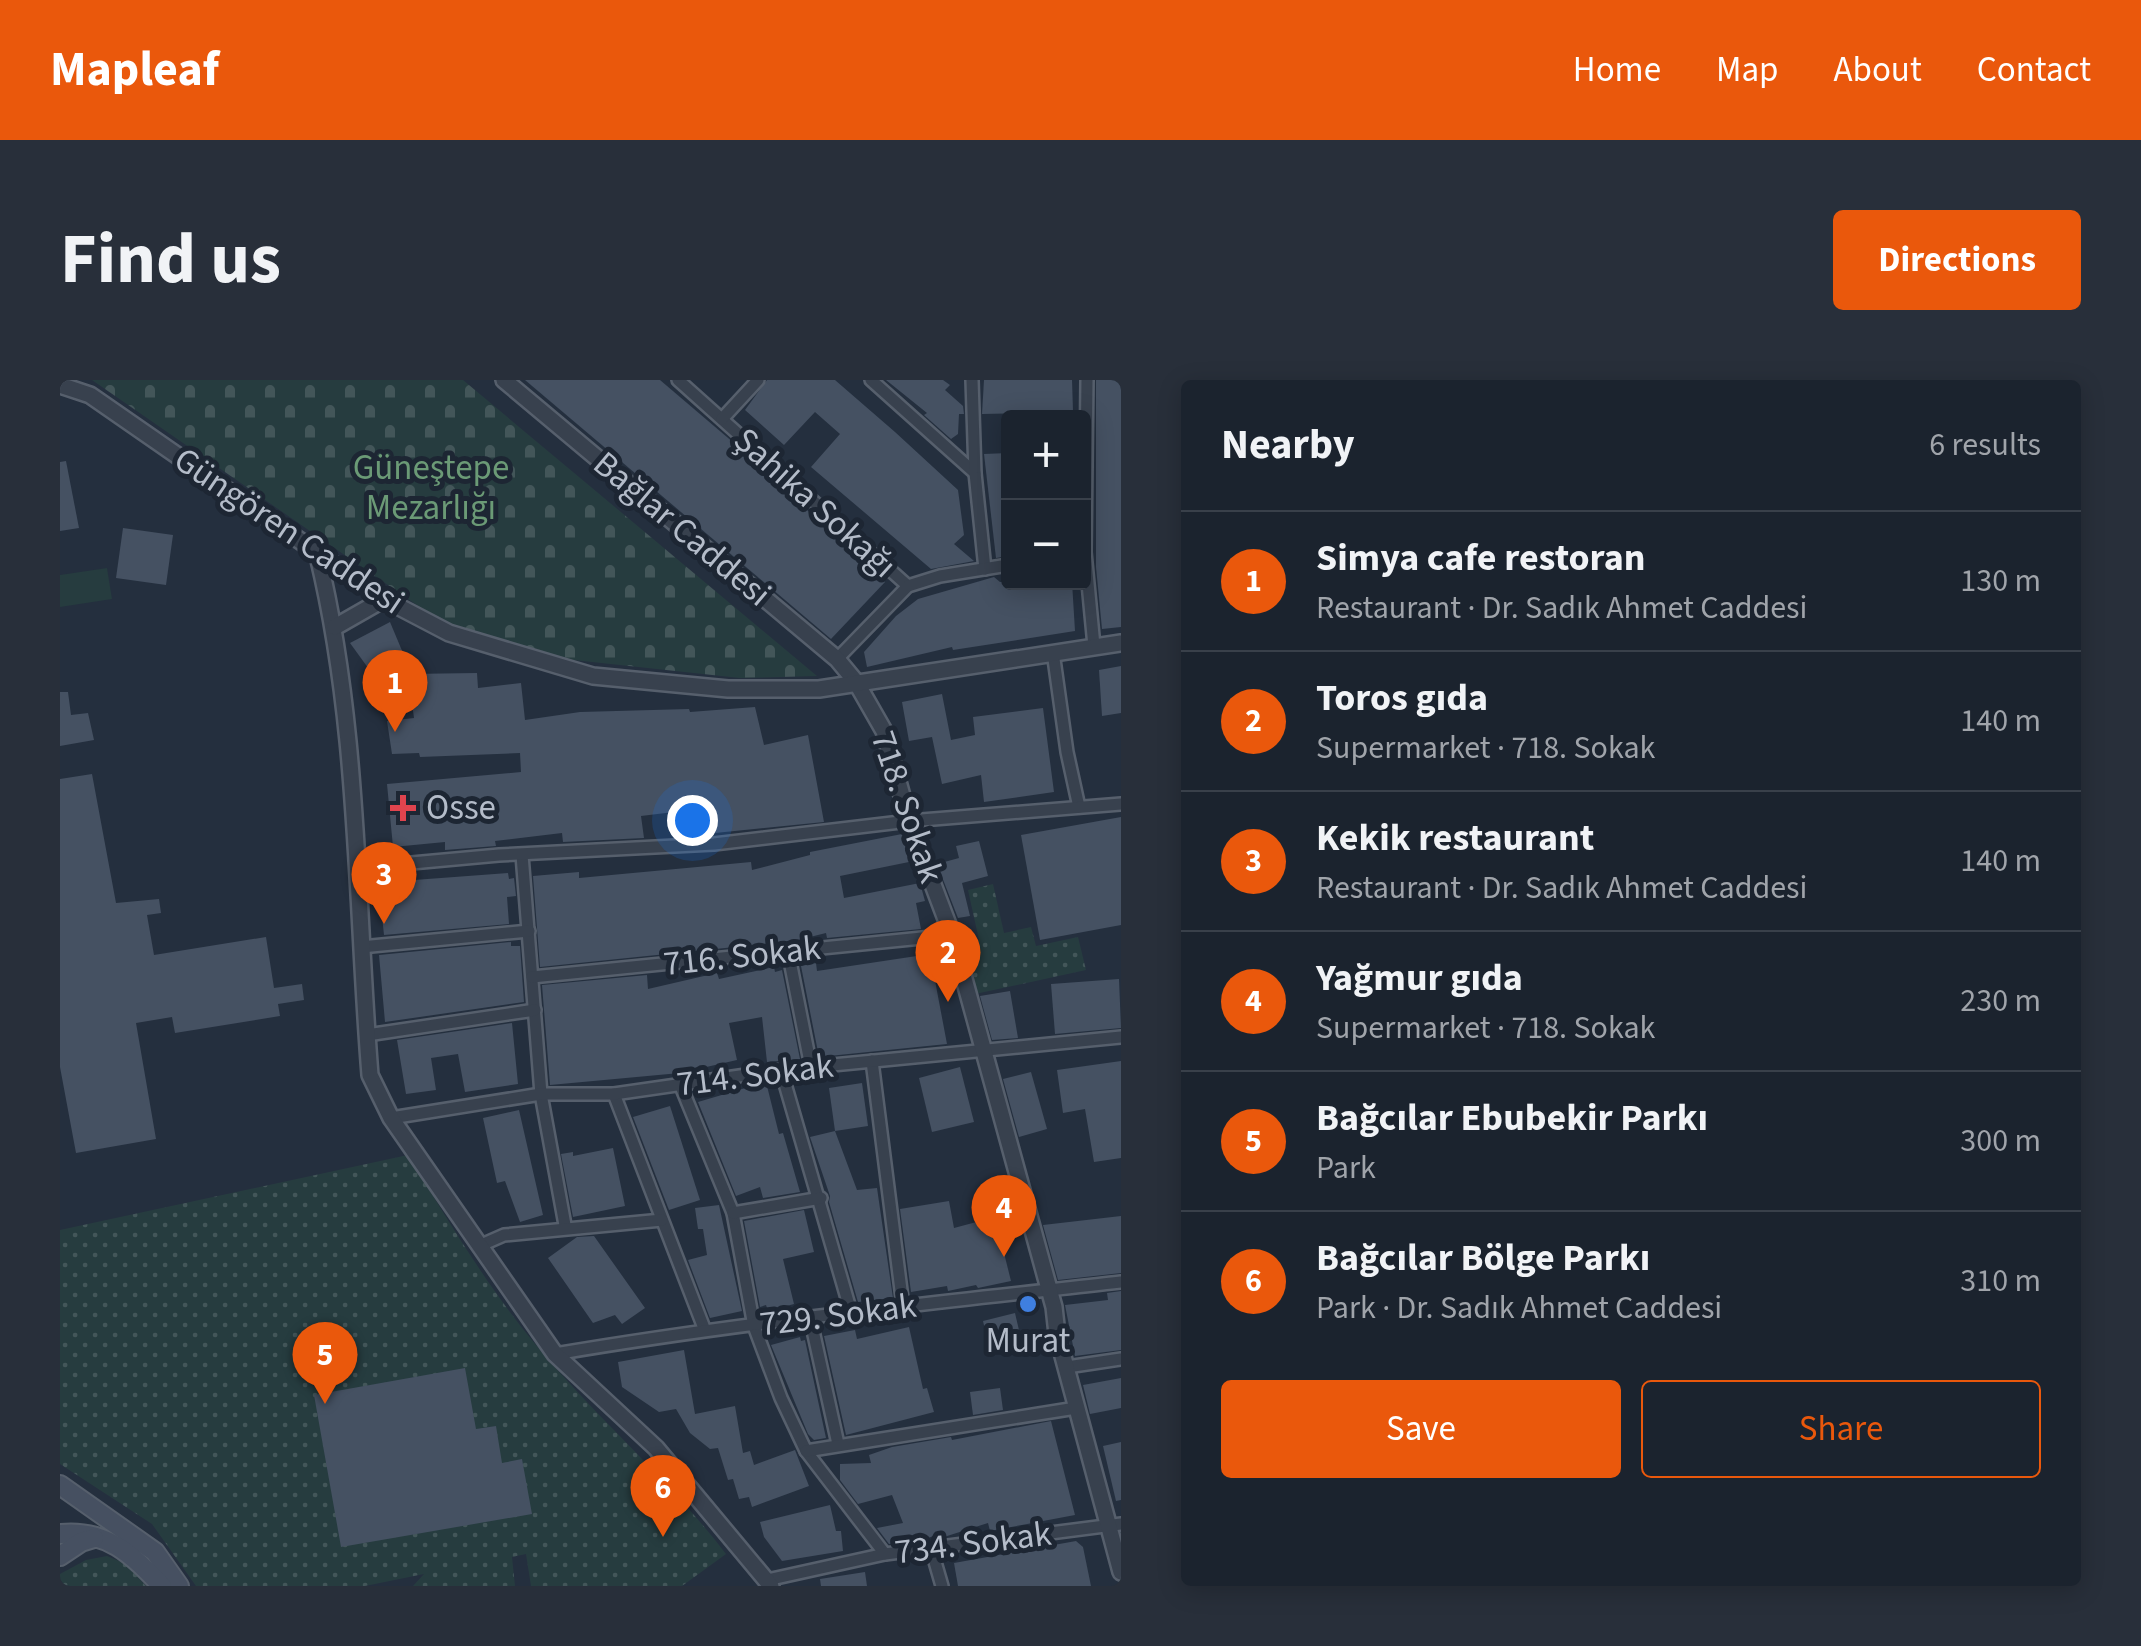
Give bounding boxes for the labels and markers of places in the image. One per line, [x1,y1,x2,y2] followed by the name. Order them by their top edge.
[362,650,428,732] pin: 1
[426,783,496,833] place label: Osse
[390,795,416,821] marker: Osse
[352,842,416,924] pin: 3
[916,920,980,1002] pin: 2
[972,1174,1036,1257] pin: 4
[1017,1293,1039,1315] marker: Murat
[986,1316,1071,1366] place label: Murat
[292,1322,358,1404] pin: 5
[630,1454,696,1537] pin: 6

